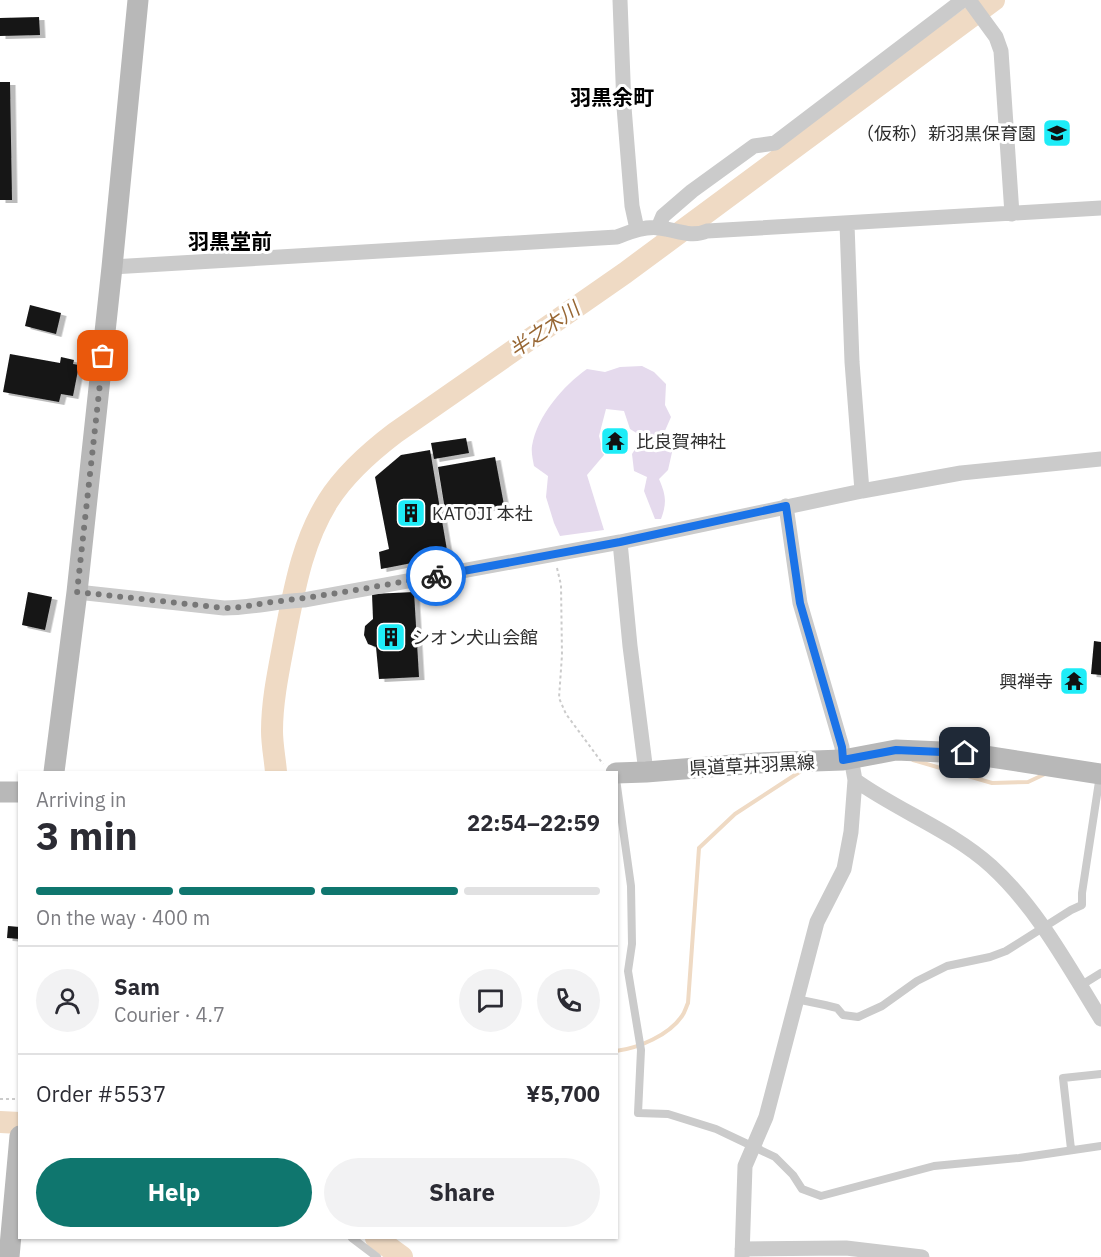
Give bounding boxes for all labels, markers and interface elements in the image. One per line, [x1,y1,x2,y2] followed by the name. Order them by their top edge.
[570,83,654,111] district label: 羽黒余町
[1041,117,1073,149] school or university icon: （仮称）新羽黒保育園
[856,122,1036,145] place label: （仮称）新羽黒保育園
[188,227,272,255] district label: 羽黒堂前
[503,294,586,363] water label: 半之木川
[77,330,128,381] pin
[86,339,119,372] icon: bag
[599,425,631,457] temple icon: 比良賀神社
[636,430,726,453] place label: 比良賀神社
[395,497,427,529] building icon: KATOJI 本社
[432,502,533,525] place label: KATOJI 本社
[406,546,466,606] courier
[420,560,453,593] icon: bike
[375,621,407,653] building icon: シオン犬山会館
[412,626,538,649] place label: シオン犬山会館
[1058,665,1090,697] temple icon: 興禅寺
[999,670,1053,693] place label: 興禅寺
[939,727,990,778] pin
[948,736,981,769] icon: home
[688,750,816,780] street label: 県道草井羽黒線
[36,786,126,813] text: Arriving in
[467,808,600,837] text: 22:54–22:59
[36,810,138,861] text: 3 min
[36,904,210,931] text: On the way · 400 m
[36,969,99,1032] button: person
[459,969,522,1032] button: chat
[537,969,600,1032] button: phone
[114,972,160,1001] text: Sam
[114,1001,225,1028] text: Courier · 4.7
[36,1079,166,1108] text: Order #5537
[526,1079,600,1108] text: ¥5,700
[36,1158,312,1227] button: Help
[324,1158,600,1227] button: Share

